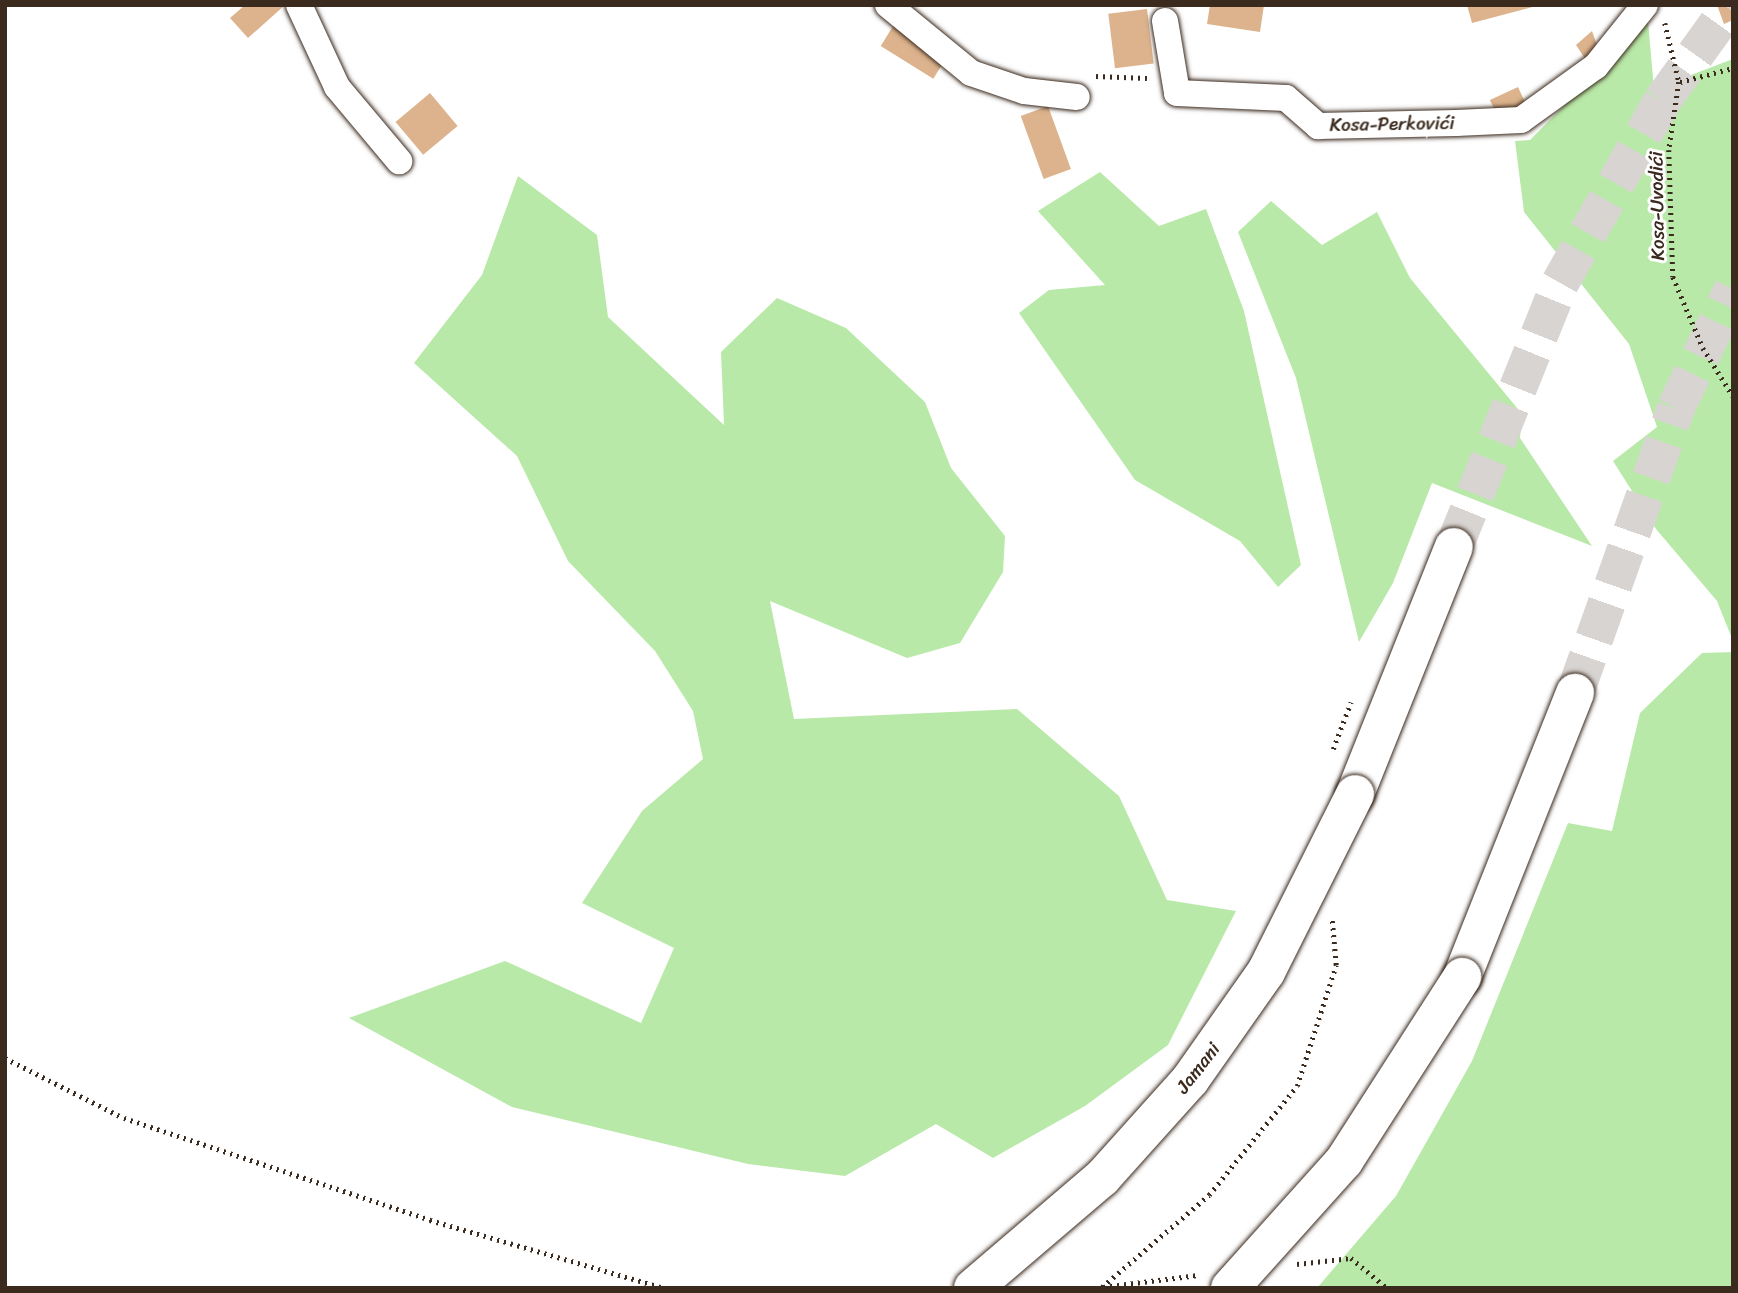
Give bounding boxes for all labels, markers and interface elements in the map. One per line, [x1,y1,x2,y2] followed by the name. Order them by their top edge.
[1329,112,1455,136] street label: Kosa-Perkovići
[1645,151,1669,261] street label: Kosa-Uvodići
[1171,1038,1225,1098] street label: Jamani

